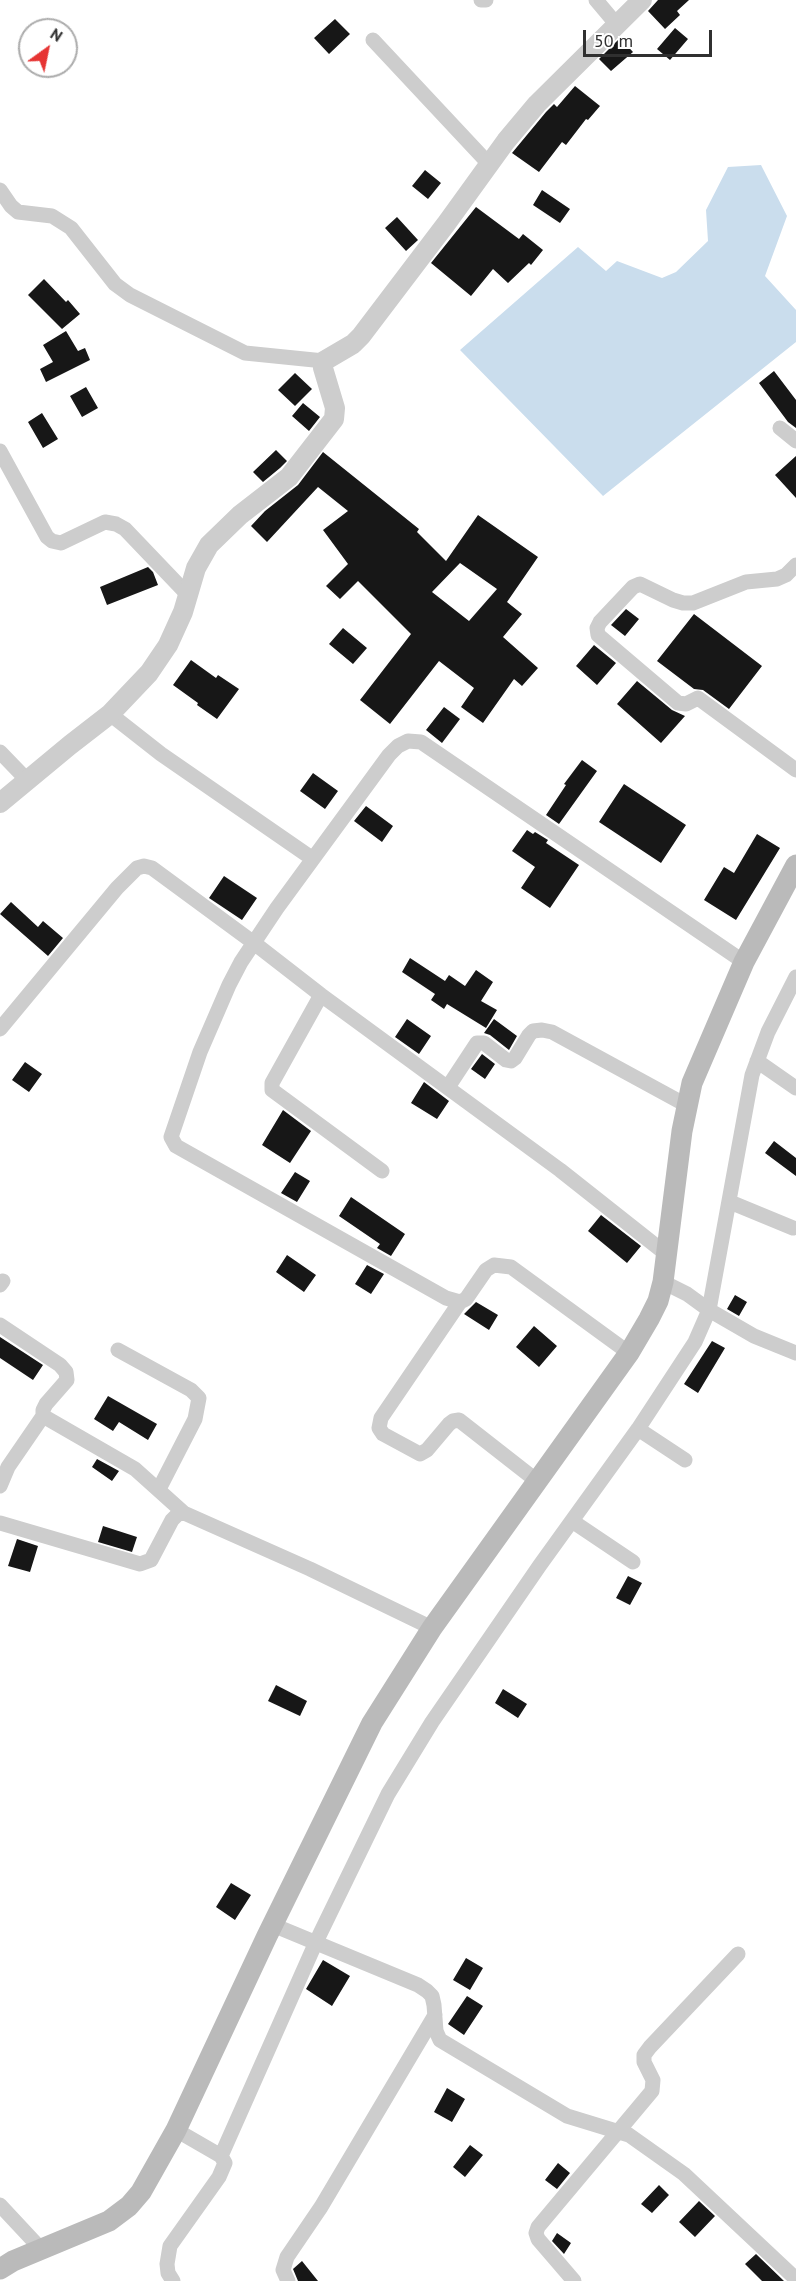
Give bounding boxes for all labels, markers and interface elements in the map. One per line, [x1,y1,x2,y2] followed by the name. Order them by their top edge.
[18,18,78,78] north arrow
[586,18,715,56] scale bar
[47,23,67,46] text: N
[594,29,633,52] text: 50 m

